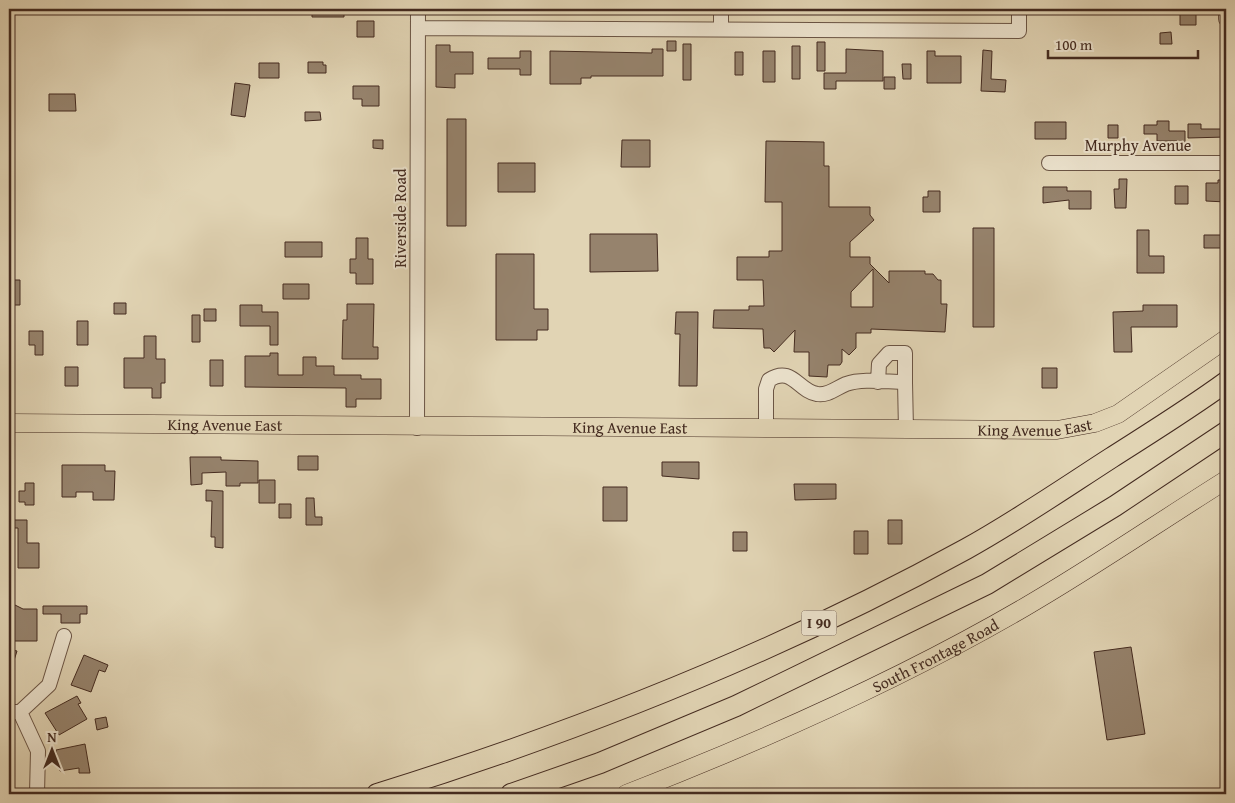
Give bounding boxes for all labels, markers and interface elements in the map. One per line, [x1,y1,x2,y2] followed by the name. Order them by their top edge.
[1048,28,1198,60] scale bar
[1055,34,1093,55] text: 100 m
[1085,133,1191,157] street label: Murphy Avenue
[388,168,412,268] street label: Riverside Road
[167,412,283,437] street label: King Avenue East
[977,412,1094,442] street label: King Avenue East
[572,415,688,440] street label: King Avenue East
[802,610,836,636] road number: I 90
[868,612,1003,698] street label: South Frontage Road
[28,726,78,776] north arrow
[47,727,57,747] text: N

